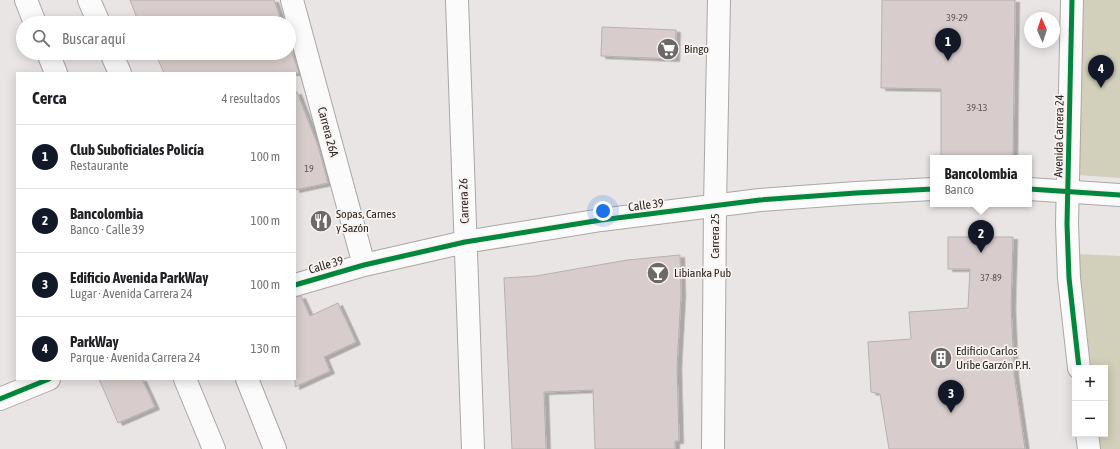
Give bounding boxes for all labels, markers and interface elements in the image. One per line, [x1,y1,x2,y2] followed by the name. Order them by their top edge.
[946,12,968,23] house number: 39-29
[1024,12,1060,48] north arrow
[16,16,296,60] search box
[30,27,52,49] icon: search
[935,28,961,61] pin: 1
[62,30,125,47] text: Buscar aquí
[655,36,681,62] supermarket icon: Bingo
[684,42,709,56] place label: Bingo
[1088,55,1114,88] pin: 4
[32,88,67,108] text: Cerca
[221,91,280,106] text: 4 resultados
[1051,94,1067,178] street label: Avenida Carrera 24
[967,102,988,113] house number: 39-13
[315,105,341,159] street label: Carrera 26A
[70,141,204,158] text: Club Suboficiales Policía
[42,149,48,164] text: 1
[251,149,280,164] text: 100 m
[930,155,1032,207] popup
[70,158,129,173] text: Restaurante
[304,163,314,174] house number: 19
[944,165,1018,182] text: Bancolombia
[456,178,472,224] street label: Carrera 26
[944,182,974,197] text: Banco
[627,196,665,214] street label: Calle 39
[593,201,613,221] your location
[70,205,143,222] text: Bancolombia
[336,207,396,235] place label: Sopas, Carnes y Sazón
[308,208,334,234] restaurant icon: Sopas, Carnes y Sazón
[42,213,48,228] text: 2
[251,213,280,228] text: 100 m
[708,213,722,259] street label: Carrera 25
[968,220,994,253] pin: 2
[70,222,144,237] text: Banco · Calle 39
[307,253,345,277] street label: Calle 39
[645,260,671,286] bar icon: Libianka Pub
[674,266,731,280] place label: Libianka Pub
[70,269,208,286] text: Edificio Avenida ParkWay
[980,272,1002,283] house number: 37-89
[42,277,48,292] text: 3
[251,277,280,292] text: 100 m
[70,286,193,301] text: Lugar · Avenida Carrera 24
[70,333,119,350] text: ParkWay
[42,341,48,356] text: 4
[251,341,280,356] text: 130 m
[956,344,1031,372] place label: Edificio Carlos Uribe Garzón P.H.
[928,345,954,371] building icon: Edificio Carlos Uribe Garzón P.H.
[70,350,201,365] text: Parque · Avenida Carrera 24
[1072,365,1108,437] map controls
[1072,365,1108,401] button: +
[938,380,964,413] pin: 3
[1072,401,1108,437] button: −

